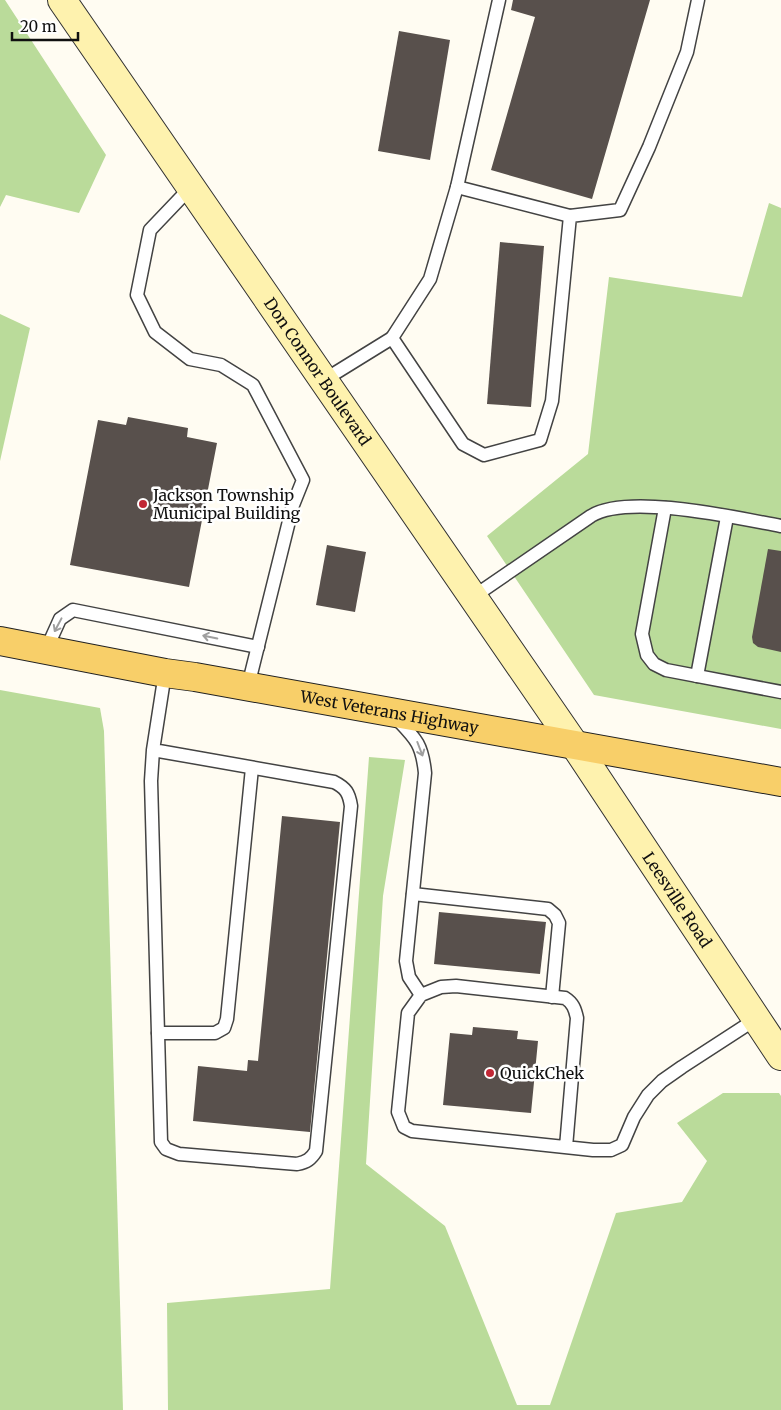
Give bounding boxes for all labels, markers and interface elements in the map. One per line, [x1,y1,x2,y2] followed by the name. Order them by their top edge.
[12,10,79,42] scale bar
[20,17,57,36] text: 20 m
[260,294,376,450] street label: Don Connor Boulevard
[152,485,301,523] place label: Jackson Township Municipal Building
[137,498,149,510] marker: Jackson Township Municipal Building
[53,618,63,633] one-way arrow
[203,632,219,641] one-way arrow
[298,686,481,738] street label: West Veterans Highway
[416,741,425,756] one-way arrow
[638,848,716,951] street label: Leesville Road
[500,1063,585,1083] place label: QuickChek
[484,1067,496,1079] marker: QuickChek

